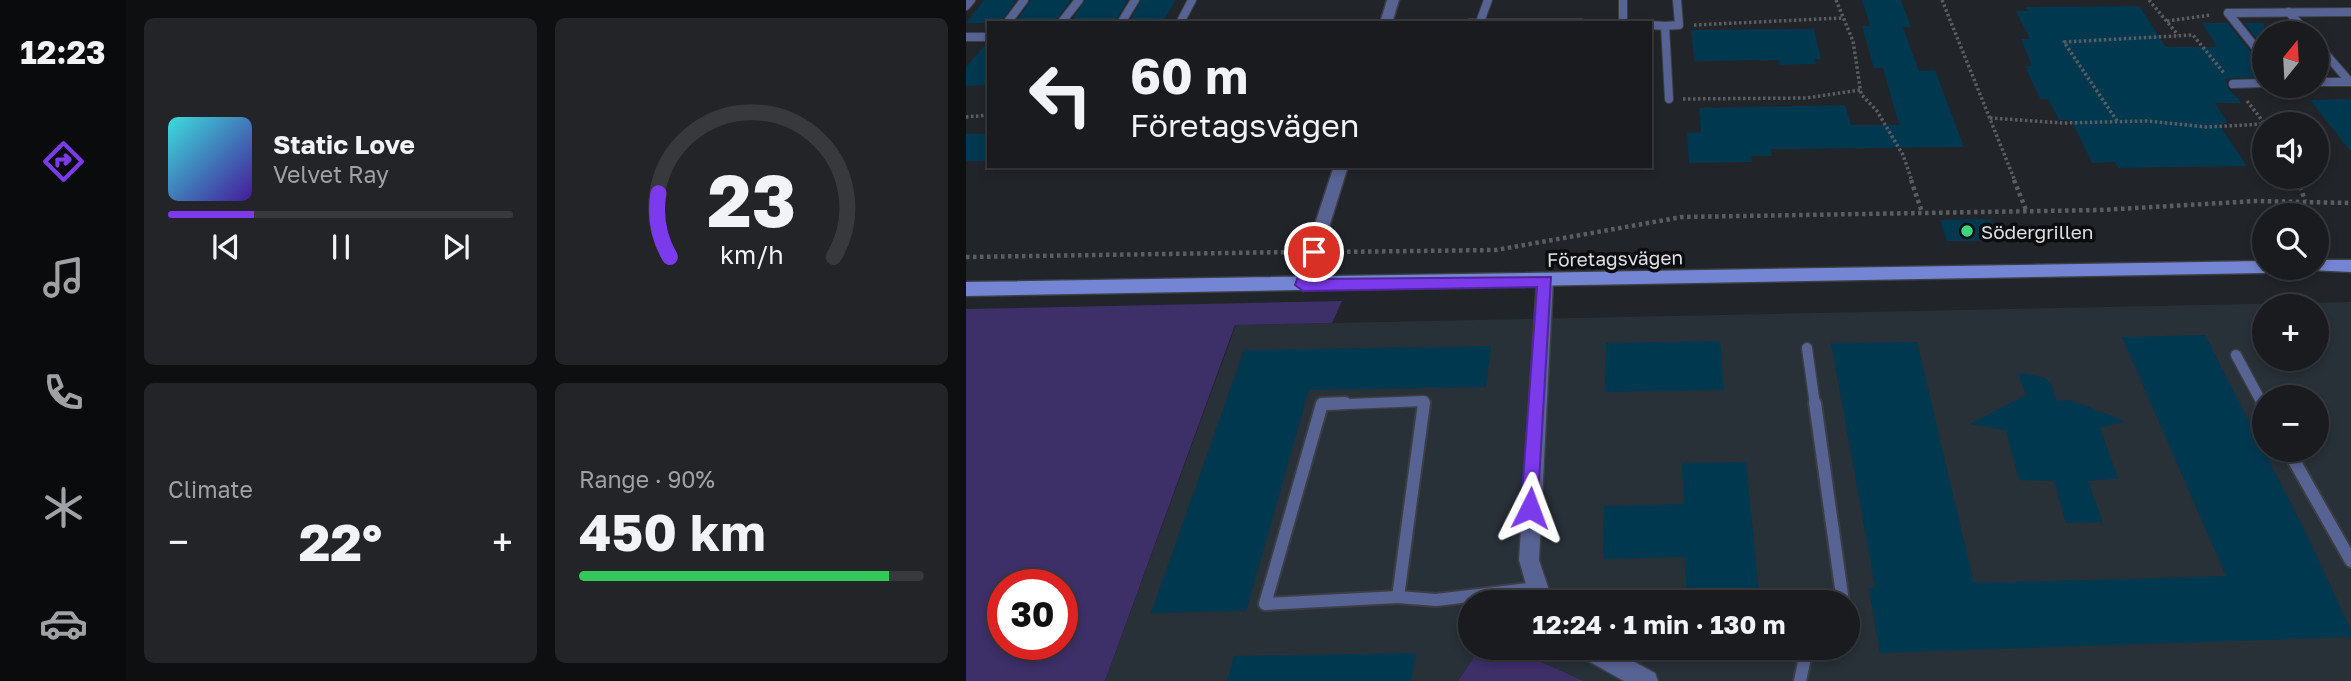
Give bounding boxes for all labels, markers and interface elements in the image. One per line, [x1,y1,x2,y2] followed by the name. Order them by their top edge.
[2252,21,2329,98] north arrow
[2252,21,2329,462] map controls
[20,33,106,71] text: 12:23
[1130,46,1248,105] text: 60 m
[1015,49,1106,140] icon: left
[1130,106,1359,144] text: Företagsvägen
[2252,112,2329,189] button: sound
[273,129,415,160] text: Static Love
[39,137,88,186] icon: directions
[707,157,796,244] text: 23
[273,160,389,188] text: Velvet Ray
[2252,203,2329,280] button: search
[1981,220,2093,243] place label: Södergrillen
[1284,222,1344,282] pin
[1959,223,1975,239] marker: Södergrillen
[207,228,245,266] icon: previous
[322,228,360,266] icon: pause
[437,228,475,266] icon: next
[1295,233,1333,271] icon: arrive
[720,239,783,270] text: km/h
[1547,245,1683,271] street label: Företagsvägen
[39,253,88,302] icon: music
[2252,294,2329,371] button: +
[39,368,88,417] icon: phone
[2252,385,2329,462] button: −
[579,465,715,493] text: Range · 90%
[1493,471,1567,545] position arrow
[168,475,253,503] text: Climate
[39,483,88,532] icon: climate
[579,500,766,562] text: 450 km
[299,510,382,572] text: 22°
[168,519,189,564] text: −
[492,519,513,564] text: +
[987,569,1078,660] speed limit sign: 30
[39,599,88,648] icon: car
[1532,609,1786,640] text: 12:24 · 1 min · 130 m

